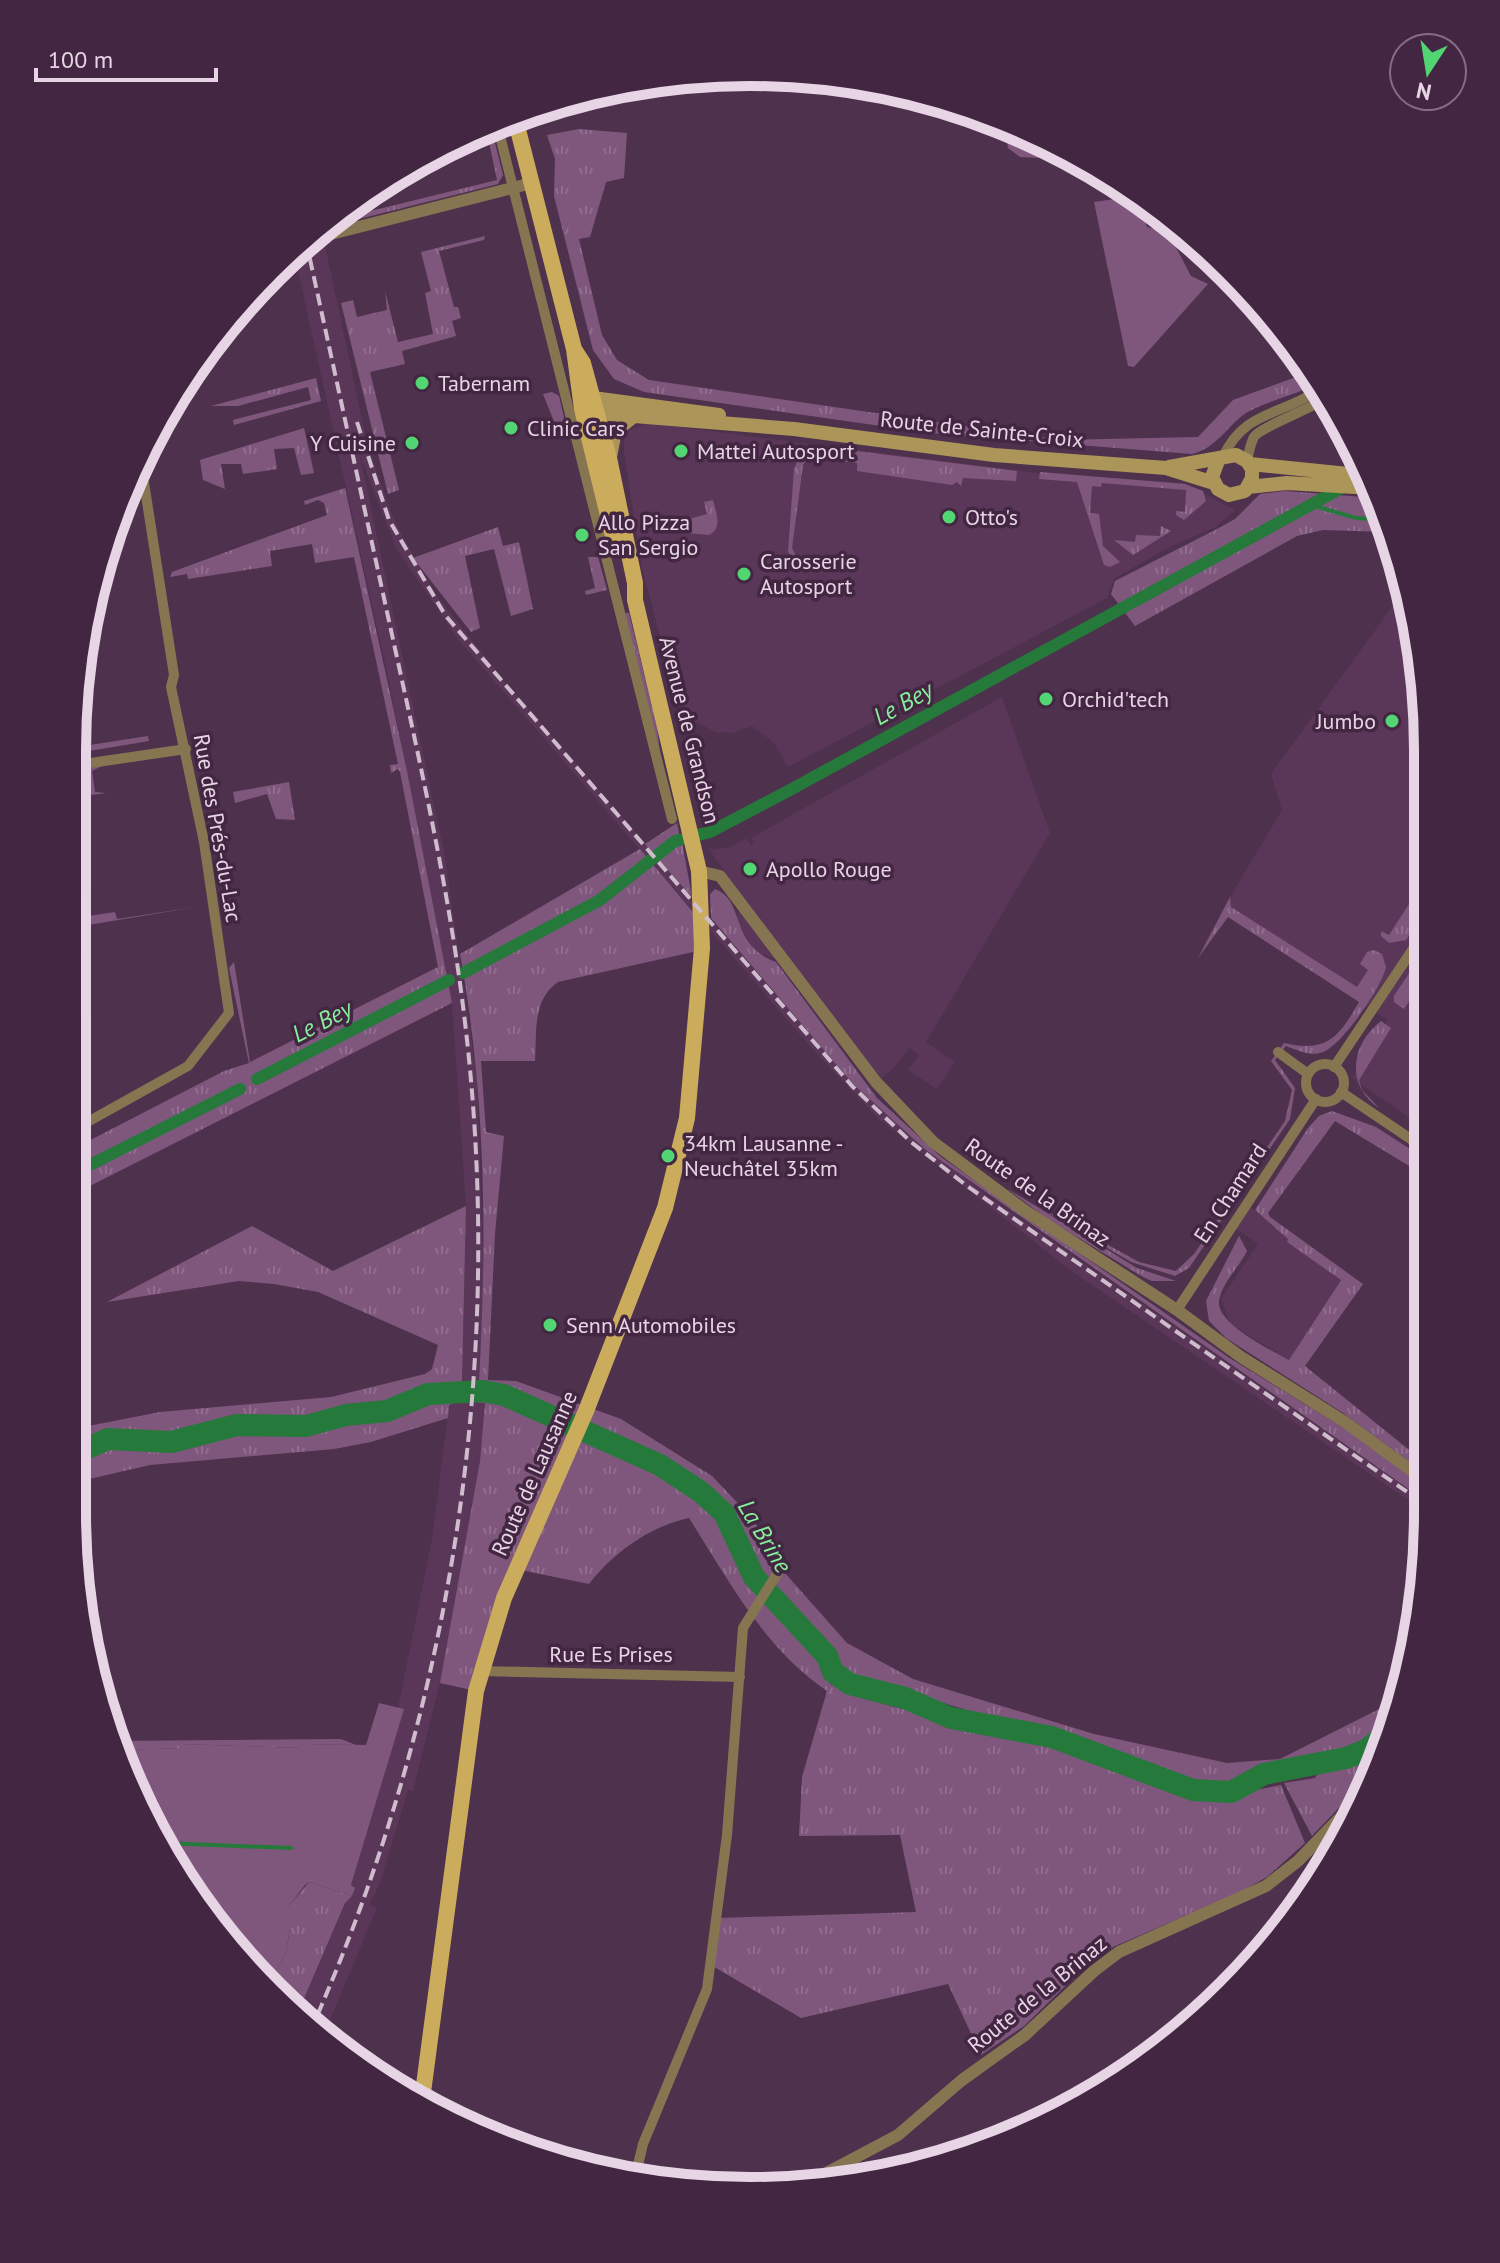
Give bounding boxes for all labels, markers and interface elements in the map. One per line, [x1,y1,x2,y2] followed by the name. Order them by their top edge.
[36,32,216,82] scale bar
[1388,32,1468,112] north arrow
[48,44,113,75] text: 100 m
[1414,76,1434,107] text: N
[438,369,530,397] place label: Tabernam
[413,374,431,392] marker: Tabernam
[879,404,1085,454] street label: Route de Sainte-Croix
[527,414,625,442] place label: Clinic Cars
[502,419,520,437] marker: Clinic Cars
[310,429,396,457] place label: Y Cuisine
[403,434,421,452] marker: Y Cuisine
[697,437,855,465] place label: Mattei Autosport
[672,442,690,460] marker: Mattei Autosport
[965,503,1018,531] place label: Otto's
[598,508,698,561] place label: Allo Pizza San Sergio
[940,508,958,526] marker: Otto's
[573,526,591,544] marker: Allo Pizza San Sergio
[760,547,857,600] place label: Carosserie Autosport
[735,565,753,583] marker: Carosserie Autosport
[653,633,727,827] street label: Avenue de Grandson
[868,673,940,732] water label: Le Bey
[1062,685,1169,713] place label: Orchid'tech
[1037,690,1055,708] marker: Orchid'tech
[1315,707,1376,735] place label: Jumbo
[1383,712,1401,730] marker: Jumbo
[188,732,248,924] street label: Rue des Prés-du-Lac
[766,855,892,883] place label: Apollo Rouge
[741,860,759,878] marker: Apollo Rouge
[287,992,359,1049] water label: Le Bey
[684,1129,843,1182] place label: 34km Lausanne - Neuchâtel 35km
[960,1131,1116,1253] street label: Route de la Brinaz
[1187,1138,1273,1248] street label: En Chamard
[659,1147,677,1165] marker: 34km Lausanne - Neuchâtel 35km
[566,1311,736,1339] place label: Senn Automobiles
[541,1316,559,1334] marker: Senn Automobiles
[485,1386,583,1560] street label: Route de Lausanne
[731,1494,799,1578] water label: La Brine
[549,1640,673,1668] street label: Rue Es Prises
[962,1929,1112,2059] street label: Route de la Brinaz

